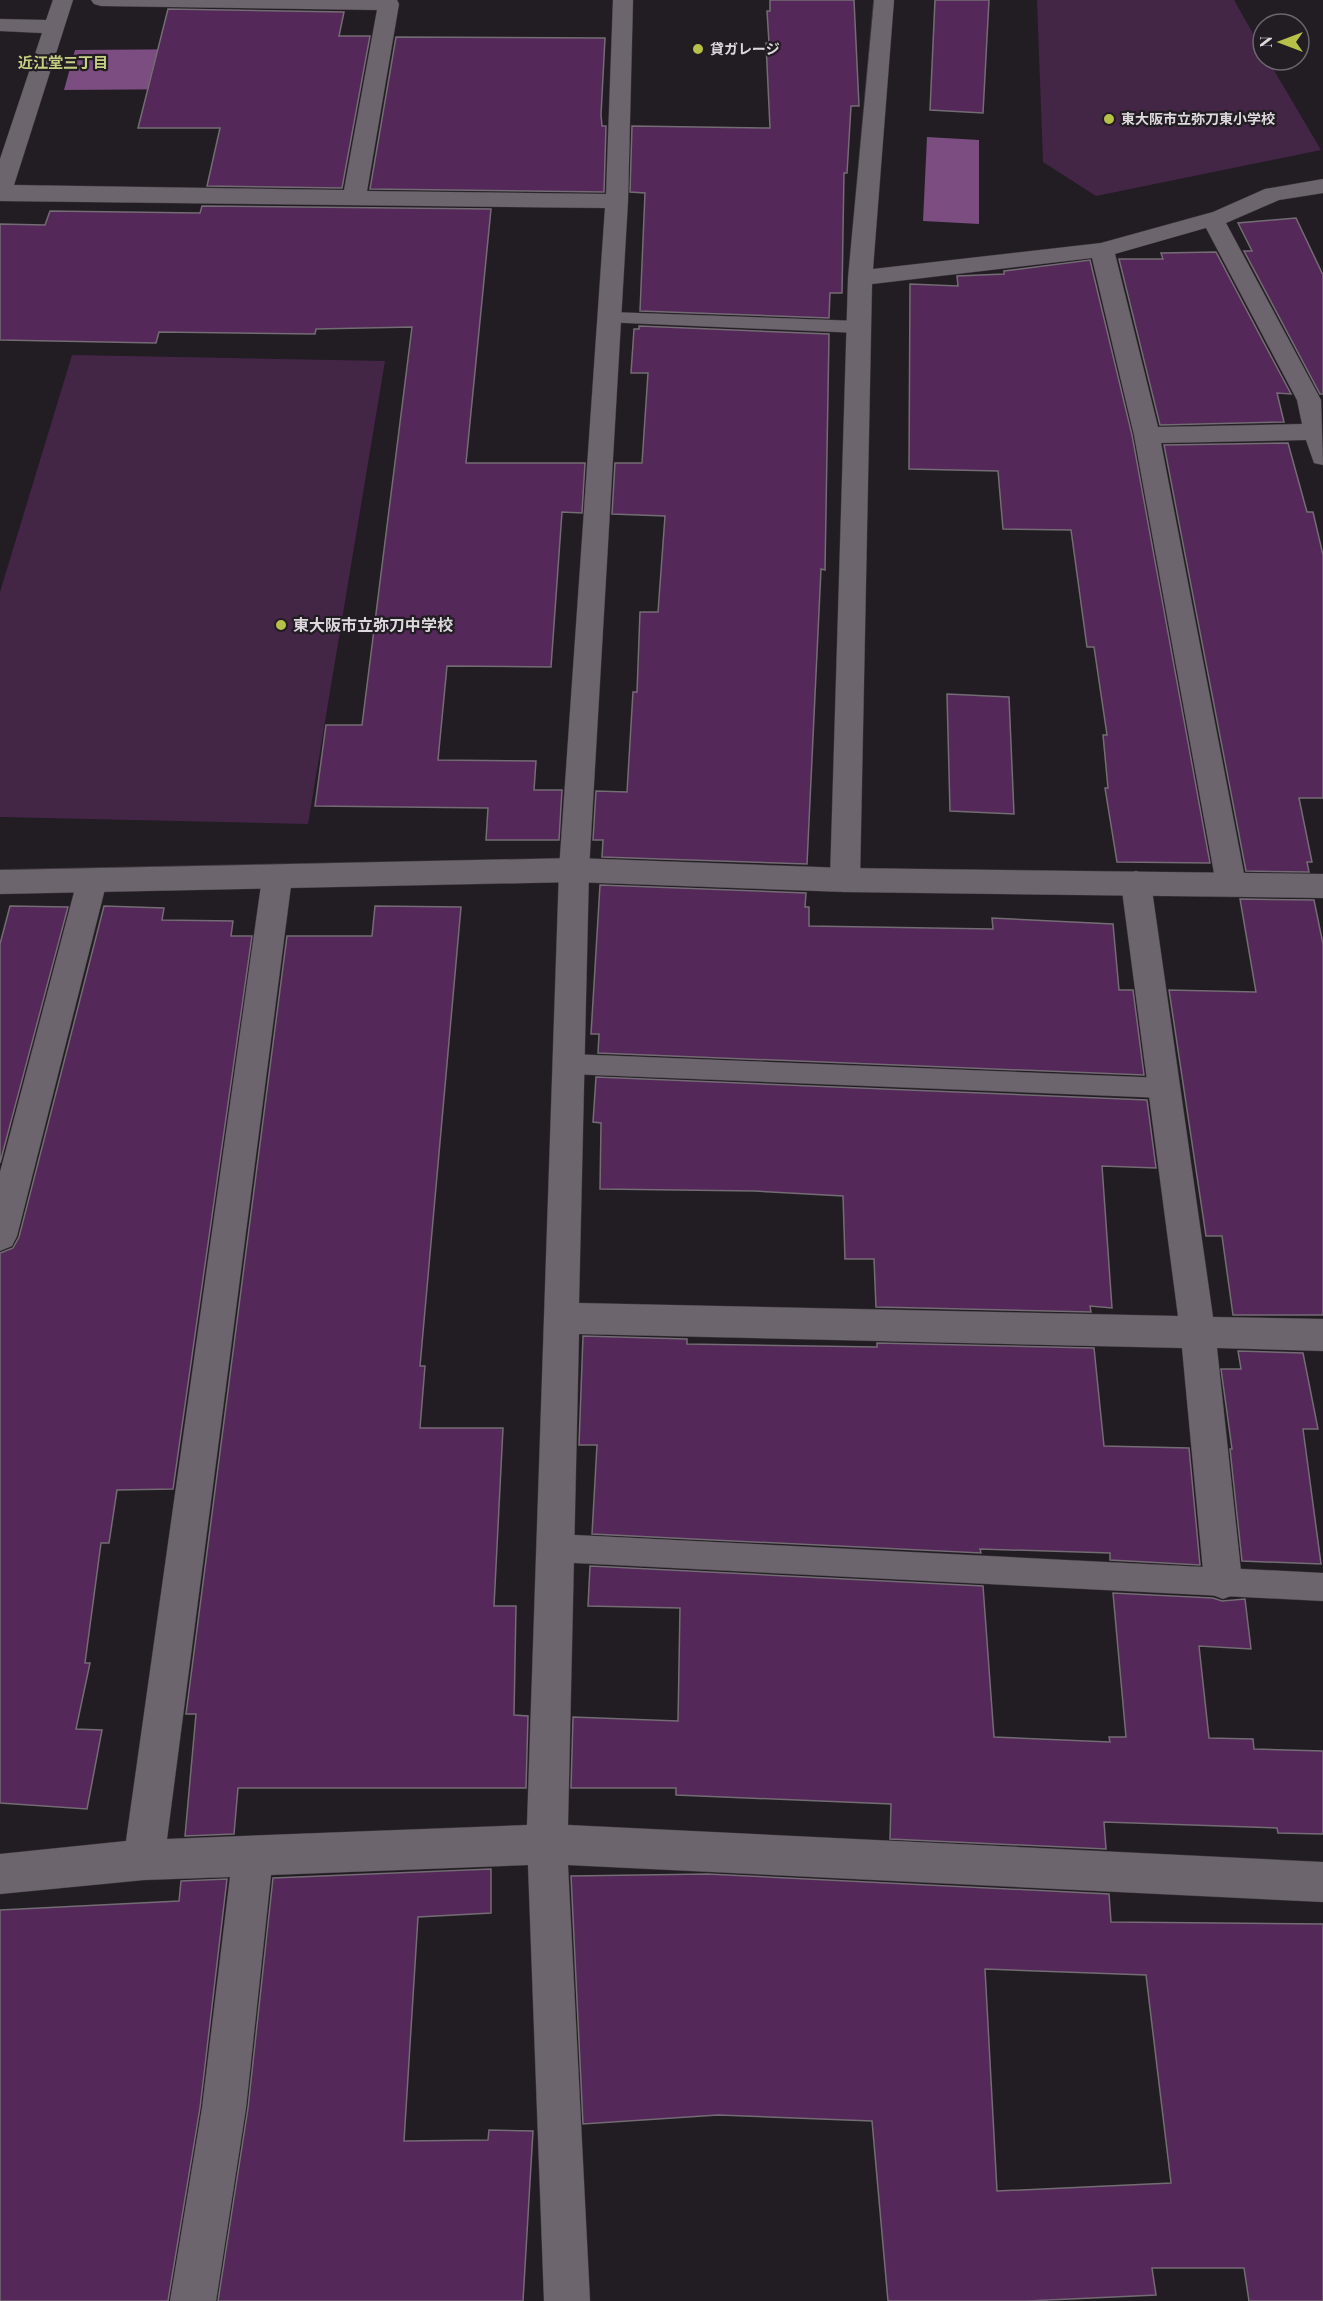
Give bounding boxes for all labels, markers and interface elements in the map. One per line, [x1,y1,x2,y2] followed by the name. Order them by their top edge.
[1251,12,1311,72] north arrow
[1255,36,1276,48] text: N
[710,39,780,58] place label: 貸ガレージ
[691,42,705,56] marker: 貸ガレージ
[18,52,108,72] district label: 近江堂三丁目
[1121,109,1275,128] place label: 東大阪市立弥刀東小学校
[1102,112,1116,126] marker: 東大阪市立弥刀東小学校
[293,614,453,635] place label: 東大阪市立弥刀中学校
[274,618,288,632] marker: 東大阪市立弥刀中学校

